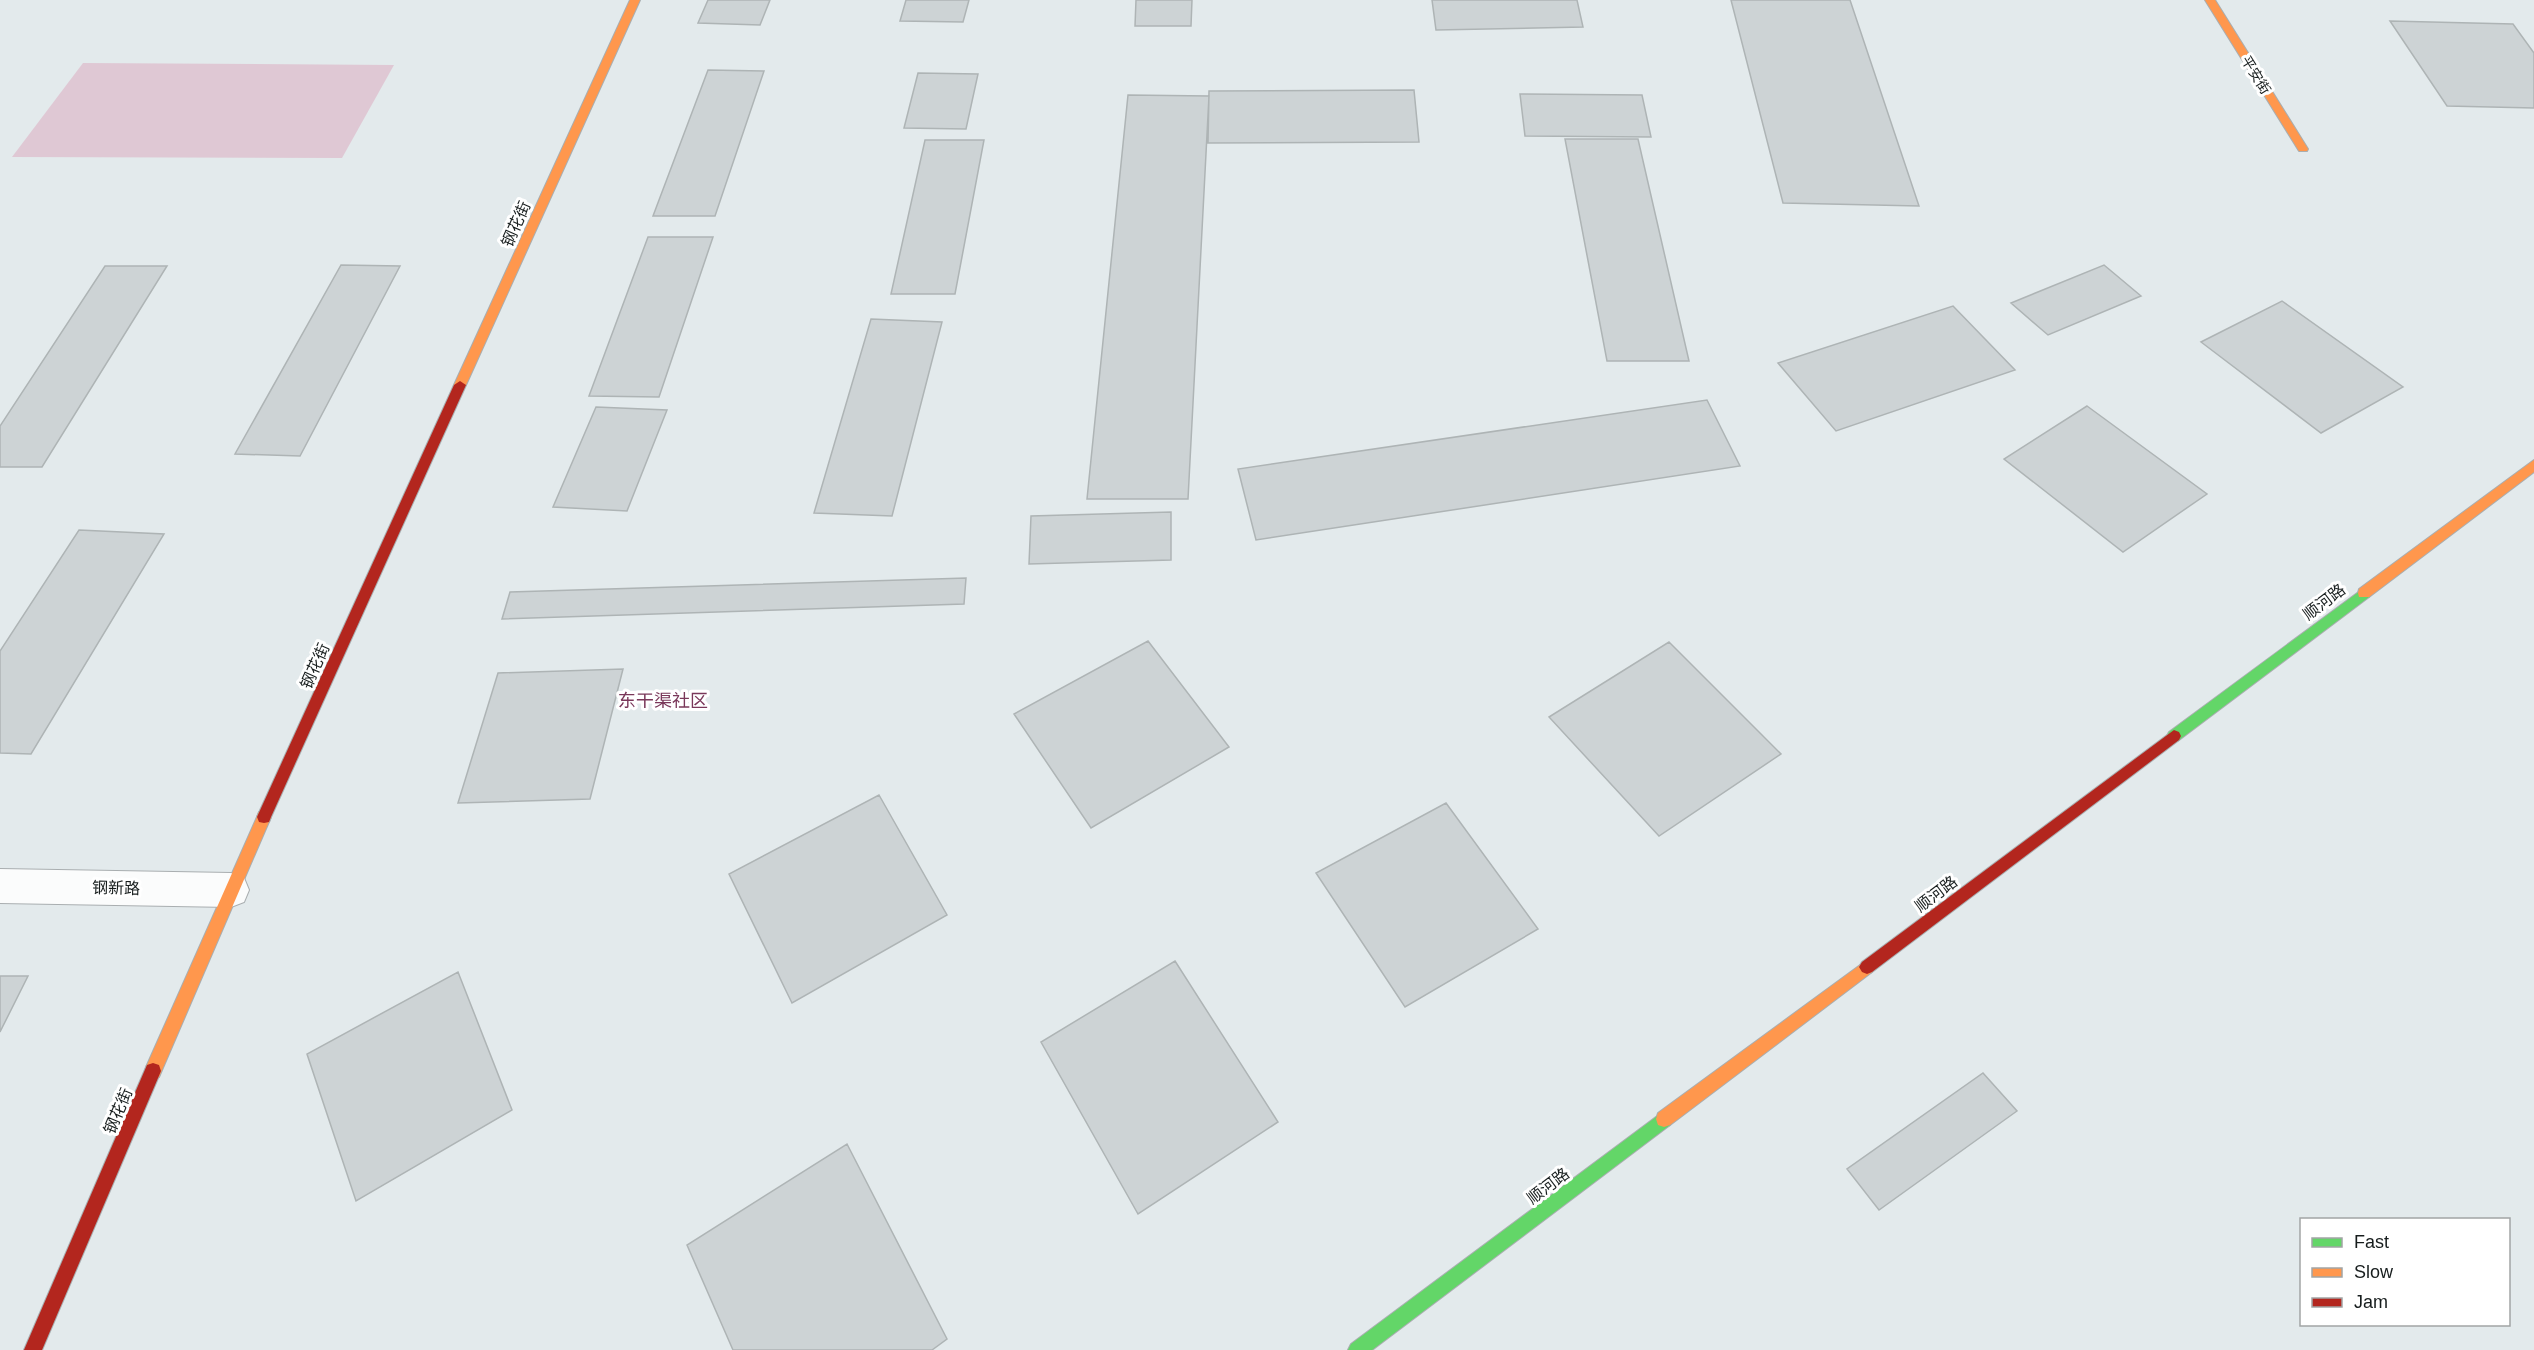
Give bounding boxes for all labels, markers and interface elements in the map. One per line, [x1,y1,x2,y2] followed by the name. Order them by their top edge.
[2238,53,2274,97] street label: 平安街
[498,199,534,249] street label: 钢花街
[2300,581,2348,623] street label: 顺河路
[297,641,333,691] street label: 钢花街
[618,691,708,711] district label: 东干渠社区
[1912,873,1960,915] street label: 顺河路
[92,879,140,897] street label: 钢新路
[101,1086,135,1136] street label: 钢花街
[1524,1165,1572,1207] street label: 顺河路
[2300,1218,2510,1326] legend
[2354,1232,2389,1252] text: Fast
[2354,1262,2394,1282] text: Slow
[2354,1292,2388,1312] text: Jam

